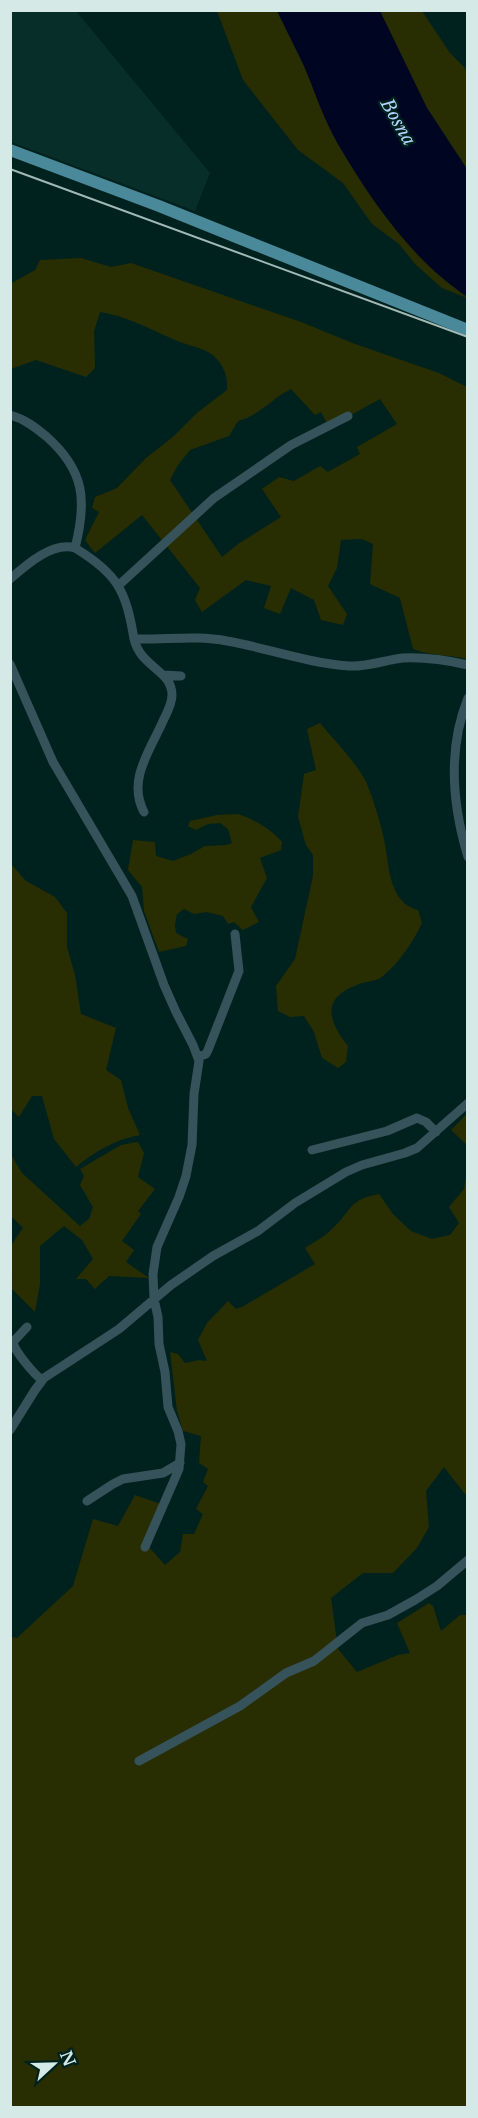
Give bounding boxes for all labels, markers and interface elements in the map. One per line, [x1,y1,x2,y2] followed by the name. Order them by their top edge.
[375,94,420,150] water label: Bosna
[24,2034,84,2094] north arrow
[56,2048,80,2069] text: N

